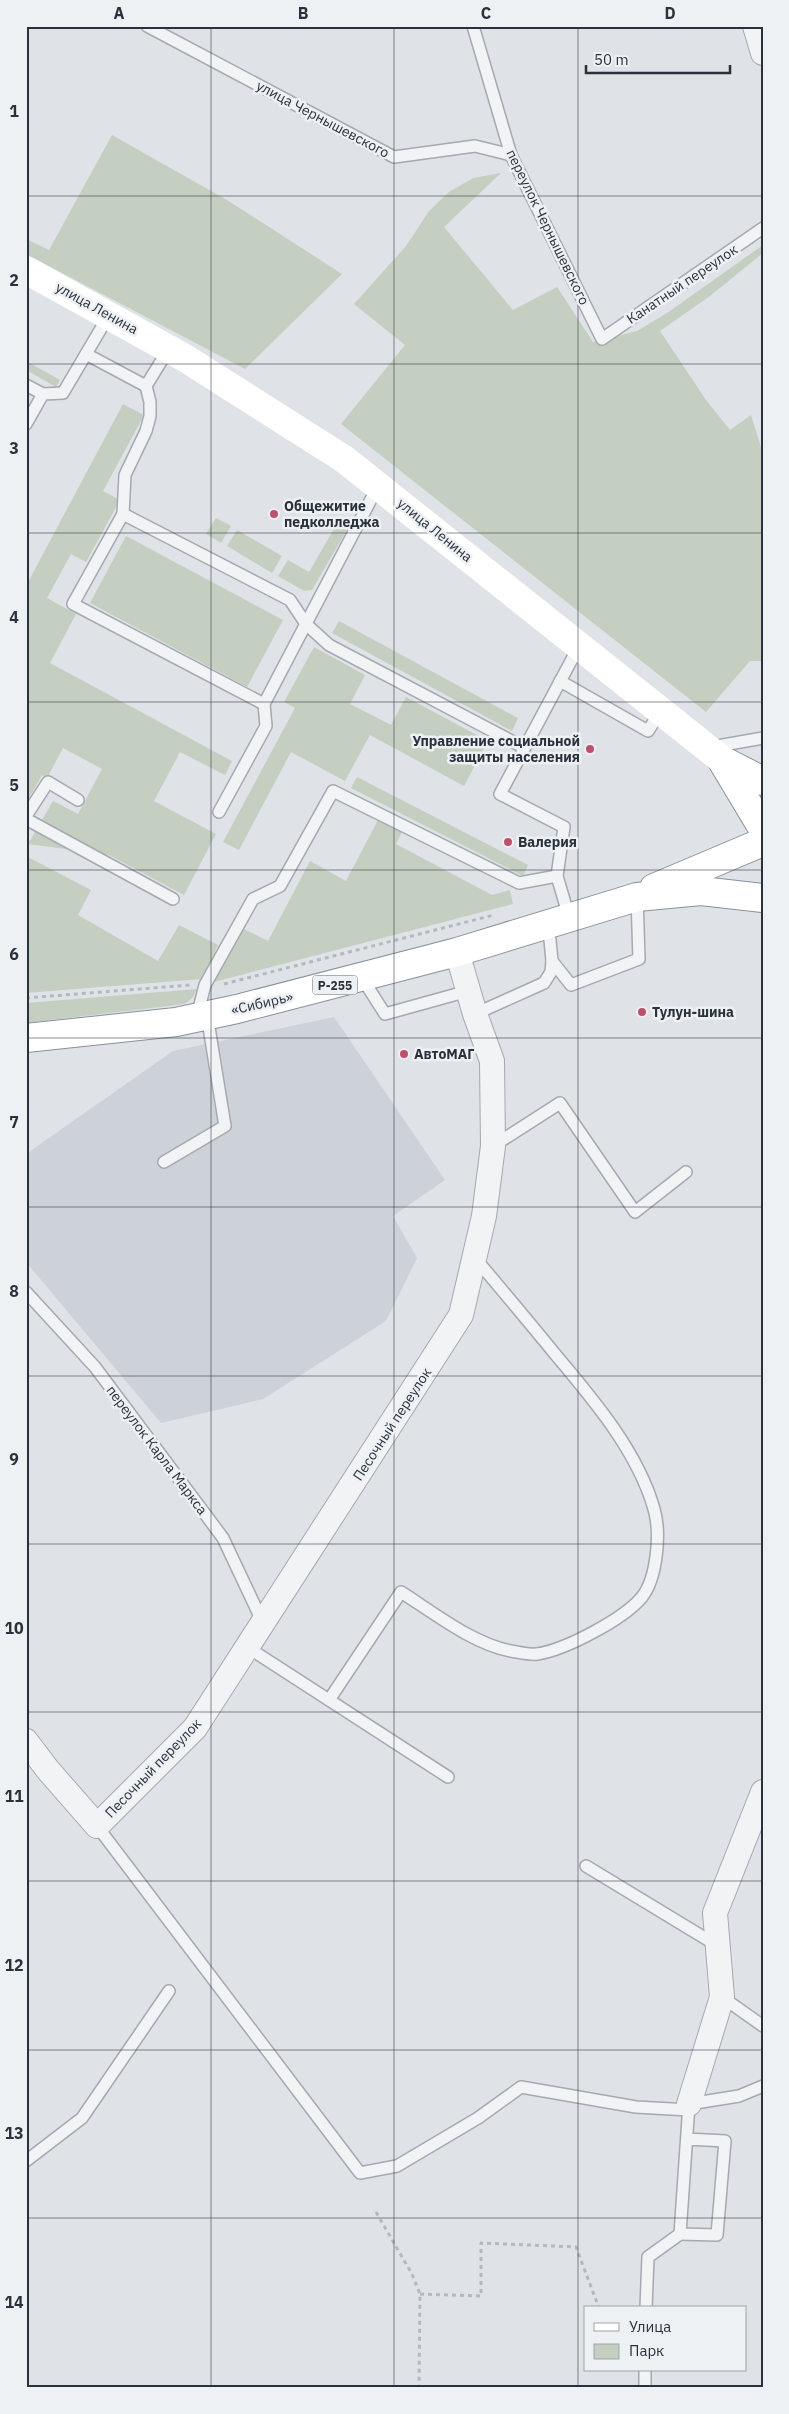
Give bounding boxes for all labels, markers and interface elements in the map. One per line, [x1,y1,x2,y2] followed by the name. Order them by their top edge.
[114,3,125,23] text: A
[298,3,309,23] text: B
[481,3,491,23] text: C
[664,3,676,23] text: D
[586,42,730,74] scale bar
[594,50,629,69] text: 50 m
[253,76,393,162] street label: улица Чернышевского
[9,101,19,121] text: 1
[502,146,594,308] street label: переулок Чернышевского
[623,240,741,328] street label: Канатный переулок
[9,270,19,290] text: 2
[53,278,142,338] street label: улица Ленина
[9,438,19,458] text: 3
[394,494,477,566] street label: улица Ленина
[284,497,379,531] place label: Общежитие педколледжа
[268,508,280,520] marker: Общежитие педколледжа
[9,607,19,627] text: 4
[412,732,580,766] place label: Управление социальной защиты населения
[584,743,596,755] marker: Управление социальной защиты населения
[9,775,19,795] text: 5
[518,833,577,851] place label: Валерия
[502,836,514,848] marker: Валерия
[9,944,19,964] text: 6
[312,976,358,994] road number: Р-255
[229,987,295,1019] street label: «Сибирь»
[652,1003,734,1021] place label: Тулун-шина
[636,1006,648,1018] marker: Тулун-шина
[414,1045,475,1063] place label: АвтоМАГ
[398,1048,410,1060] marker: АвтоМАГ
[9,1112,19,1132] text: 7
[9,1281,19,1301] text: 8
[349,1364,435,1484] street label: Песочный переулок
[102,1382,212,1519] street label: переулок Карла Маркса
[9,1449,19,1469] text: 9
[4,1618,24,1638] text: 10
[101,1714,205,1821] street label: Песочный переулок
[4,1786,24,1806] text: 11
[4,1955,24,1975] text: 12
[4,2123,24,2143] text: 13
[4,2292,24,2312] text: 14
[584,2306,746,2372] legend
[629,2317,671,2336] text: Улица
[629,2341,664,2360] text: Парк

